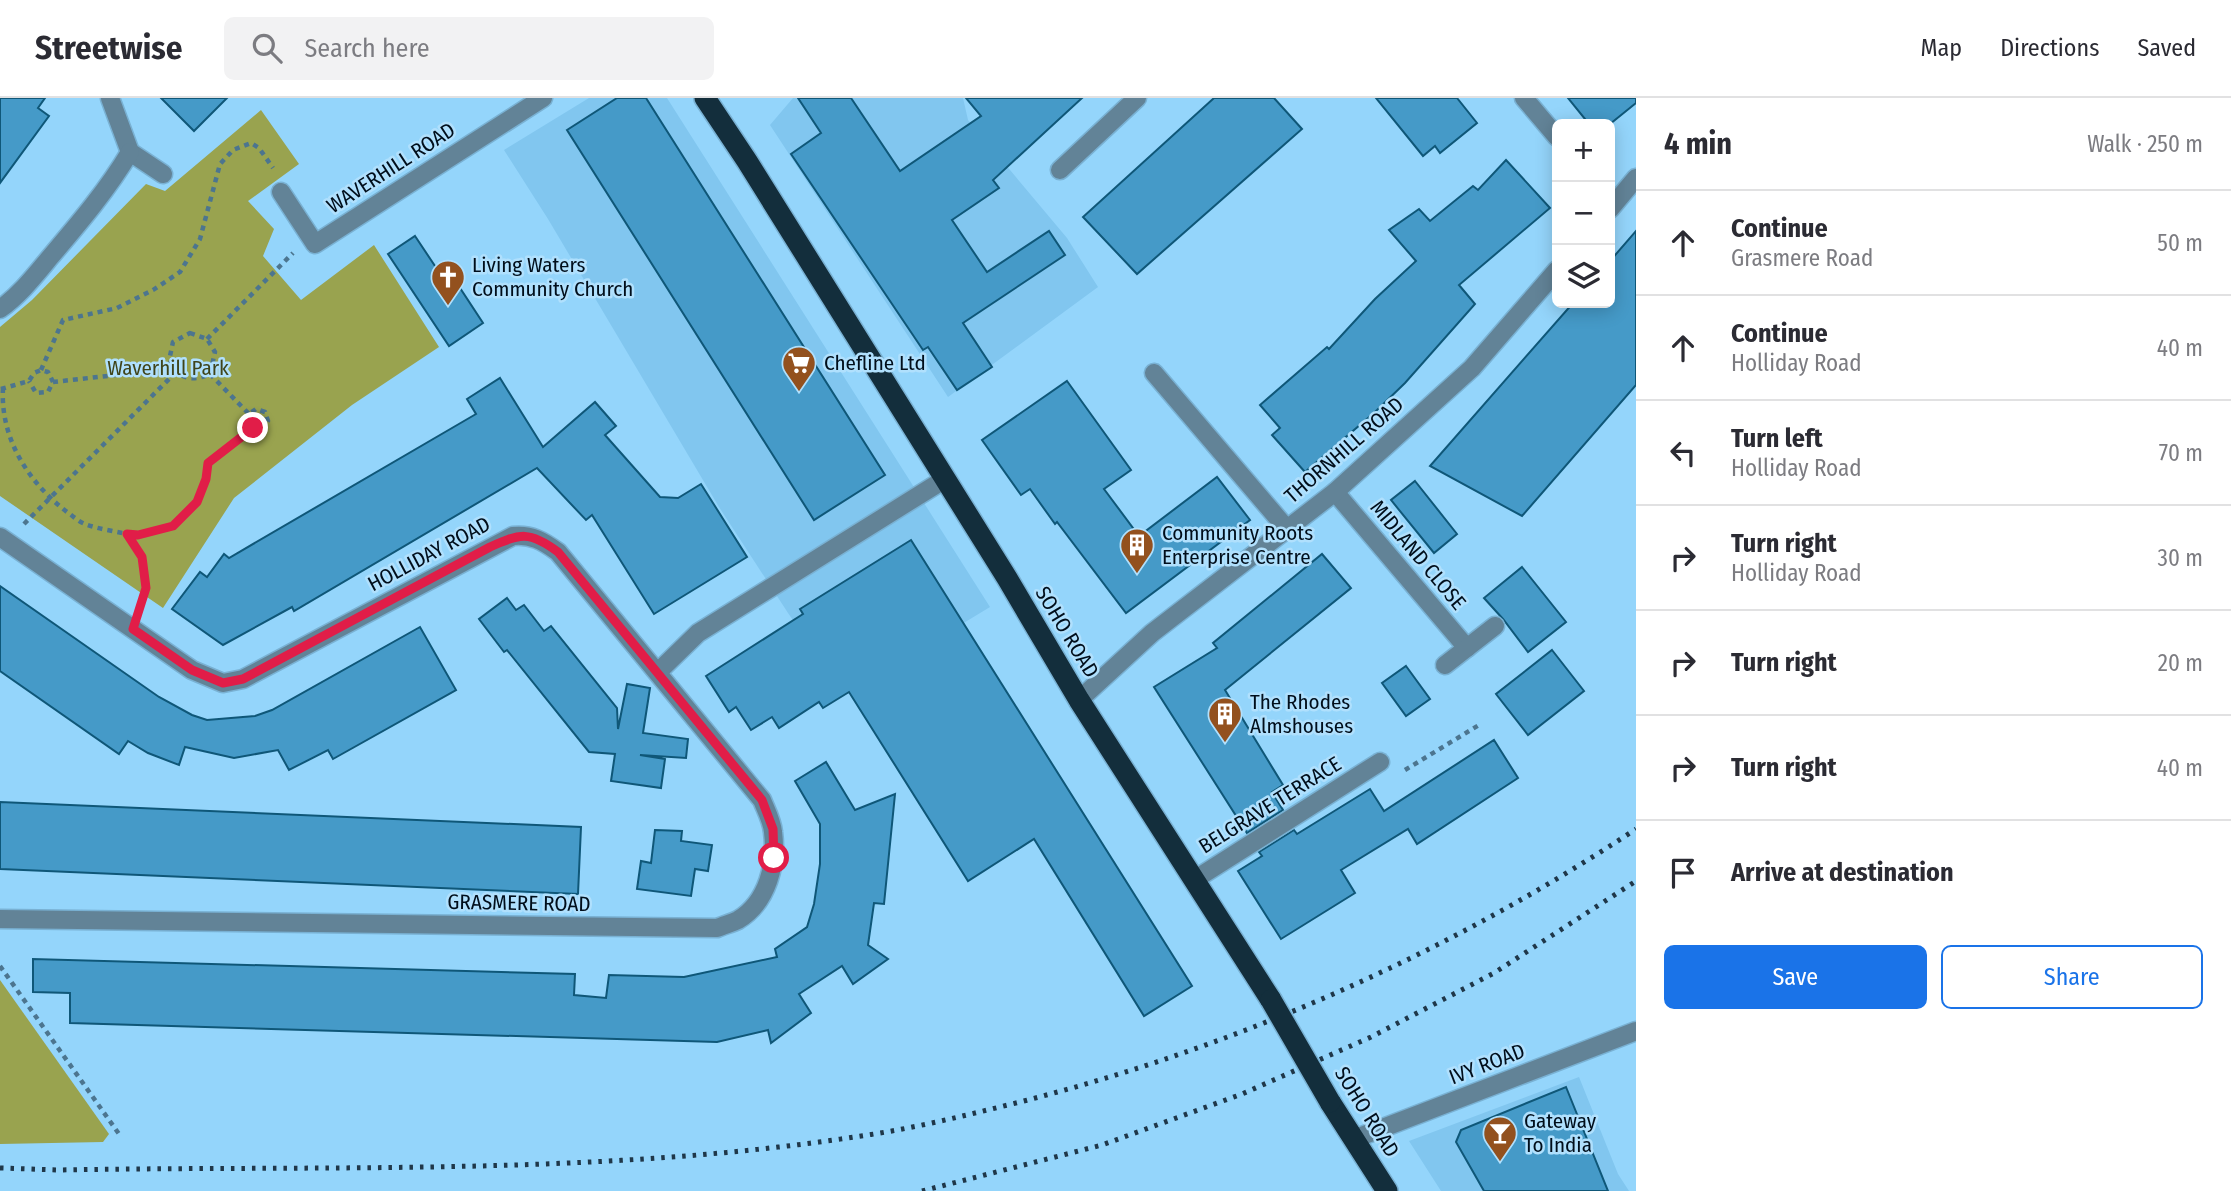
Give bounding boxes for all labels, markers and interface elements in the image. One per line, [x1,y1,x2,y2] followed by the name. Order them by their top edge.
[224,17,714,80] search box
[35,28,182,68] text: Streetwise
[248,29,286,67] icon: search
[304,33,430,64] text: Search here
[1921,34,1962,62] text: Map
[2000,34,2099,62] text: Directions
[2137,34,2196,62] text: Saved
[322,117,460,219] street label: WAVERHILL ROAD
[1552,119,1615,308] map controls
[1552,119,1615,182] button: +
[1664,126,1732,162] text: 4 min
[2087,130,2203,158] text: Walk · 250 m
[1552,182,1615,245] button: −
[1731,213,1828,244] text: Continue
[1664,224,1702,262] icon: ahead
[2157,229,2203,257] text: 50 m
[1731,244,1873,272] text: Grasmere Road
[1552,245,1615,308] button: layers
[472,252,633,302] place label: Living Waters Community Church
[429,258,467,307] church icon: Living Waters Community Church
[1731,318,1828,349] text: Continue
[1664,329,1702,367] icon: ahead
[2157,334,2203,362] text: 40 m
[780,344,818,393] supermarket icon: Chefline Ltd
[1731,349,1862,377] text: Holliday Road
[824,350,926,376] place label: Chefline Ltd
[107,355,229,381] park label: Waverhill Park
[1279,391,1409,509] street label: THORNHILL ROAD
[237,412,268,443] route end
[1731,423,1823,454] text: Turn left
[1664,434,1702,472] icon: left
[2159,439,2203,467] text: 70 m
[1731,454,1862,482] text: Holliday Road
[1365,495,1472,615] street label: MIDLAND CLOSE
[363,511,495,597] street label: HOLLIDAY ROAD
[1162,520,1313,570] place label: Community Roots Enterprise Centre
[1118,526,1156,575] building icon: Community Roots Enterprise Centre
[1731,528,1837,559] text: Turn right
[1664,539,1702,577] icon: right
[2158,544,2203,572] text: 30 m
[1731,559,1862,587] text: Holliday Road
[1030,582,1104,682] street label: SOHO ROAD
[1664,644,1702,682] icon: right
[1731,647,1837,678] text: Turn right
[2158,649,2203,677] text: 20 m
[1250,689,1353,739] place label: The Rhodes Almshouses
[1206,695,1244,744] building icon: The Rhodes Almshouses
[1664,749,1702,787] icon: right
[1194,751,1346,859] street label: BELGRAVE TERRACE
[1731,752,1837,783] text: Turn right
[2157,754,2203,782] text: 40 m
[758,842,789,873] route start
[1664,854,1702,892] icon: arrive
[1731,857,1954,888] text: Arrive at destination
[447,889,591,917] street label: GRASMERE ROAD
[1664,945,1927,1009] button: Save
[1941,945,2203,1009] button: Share
[1445,1038,1529,1090] street label: IVY ROAD
[1329,1062,1405,1162] street label: SOHO ROAD
[1524,1108,1597,1158] place label: Gateway To India
[1481,1114,1519,1163] bar icon: Gateway To India

